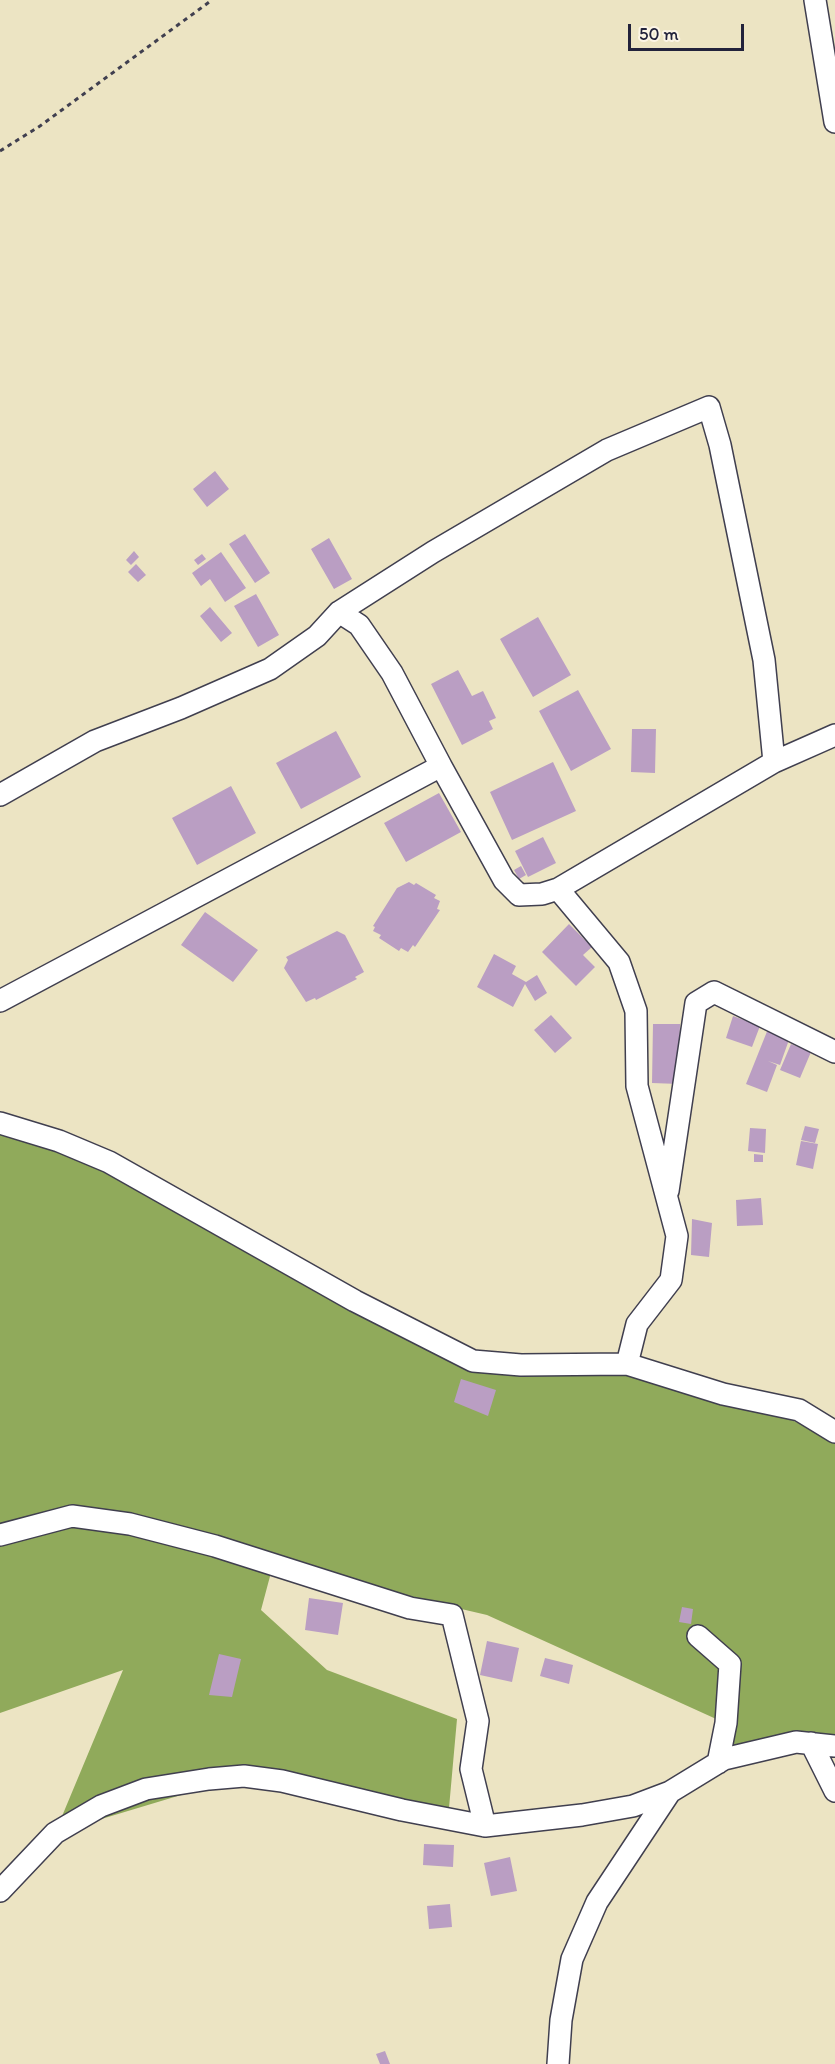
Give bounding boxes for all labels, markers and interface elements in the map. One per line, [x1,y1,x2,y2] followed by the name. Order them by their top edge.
[631,12,746,50] scale bar
[639,23,679,45] text: 50 m

